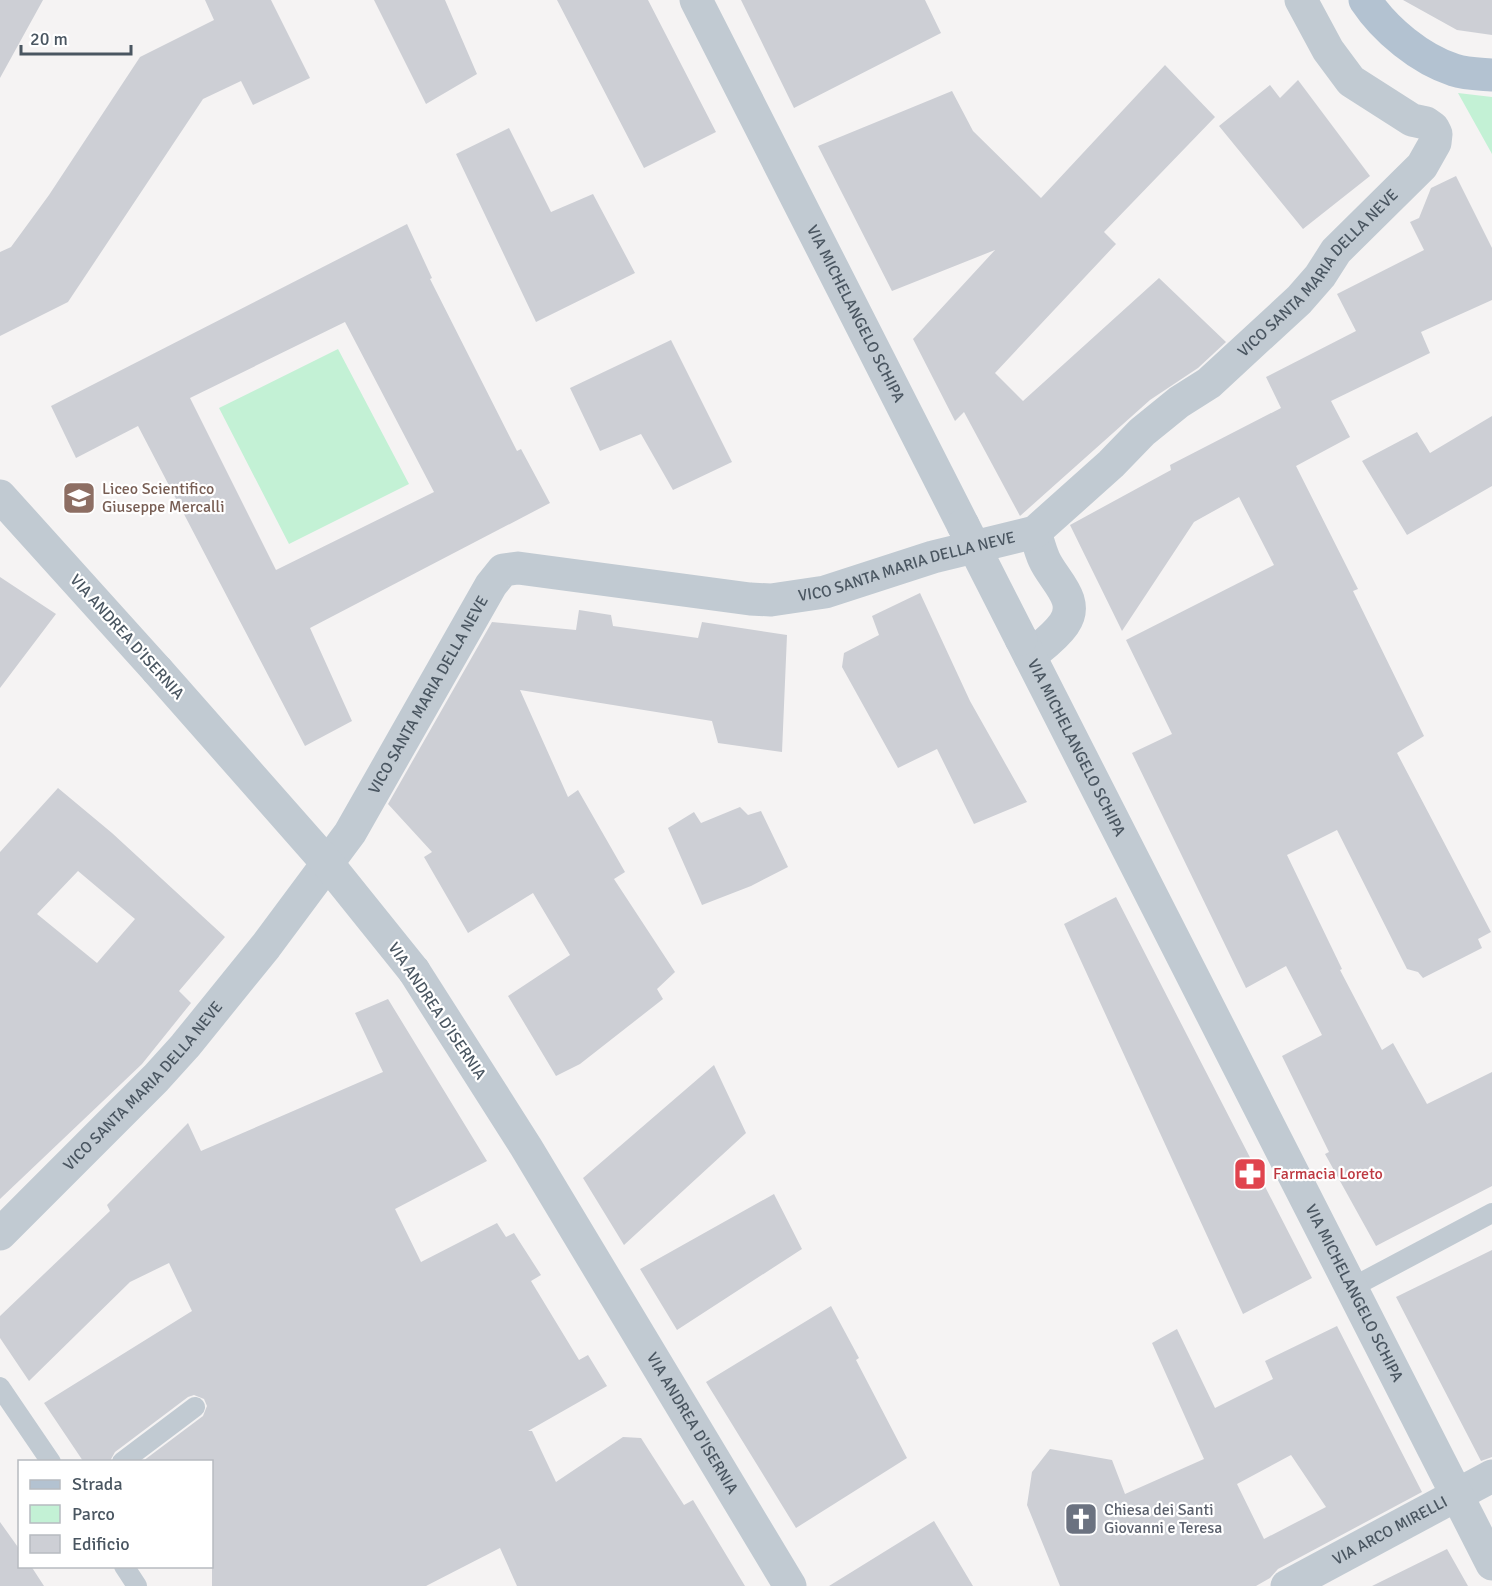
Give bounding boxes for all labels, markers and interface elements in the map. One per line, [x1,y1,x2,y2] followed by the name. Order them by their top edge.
[21,18,130,56] scale bar
[30,28,68,50] text: 20 m
[1234,185,1403,361] street label: VICO SANTA MARIA DELLA NEVE
[802,222,909,406] street label: VIA MICHELANGELO SCHIPA
[102,479,225,517] place label: Liceo Scientifico Giuseppe Mercalli
[61,480,97,516] school or university icon: Liceo Scientifico Giuseppe Mercalli
[797,527,1017,606] street label: VICO SANTA MARIA DELLA NEVE
[66,570,189,704] street label: VIA ANDREA D'ISERNIA
[364,592,493,798] street label: VICO SANTA MARIA DELLA NEVE
[1023,656,1130,840] street label: VIA MICHELANGELO SCHIPA
[384,938,491,1084] street label: VIA ANDREA D'ISERNIA
[59,997,227,1175] street label: VICO SANTA MARIA DELLA NEVE
[1232,1156,1268,1192] pharmacy icon: Farmacia Loreto
[1273,1164,1383,1184] place label: Farmacia Loreto
[1301,1201,1408,1385] street label: VIA MICHELANGELO SCHIPA
[642,1349,742,1498] street label: VIA ANDREA D'ISERNIA
[18,1460,213,1568] legend
[72,1473,123,1495] text: Strada
[1329,1492,1451,1570] street label: VIA ARCO MIRELLI
[1104,1500,1222,1538] place label: Chiesa dei Santi Giovanni e Teresa
[1063,1501,1099,1537] church icon: Chiesa dei Santi Giovanni e Teresa
[72,1503,115,1525] text: Parco
[72,1533,130,1555] text: Edificio

